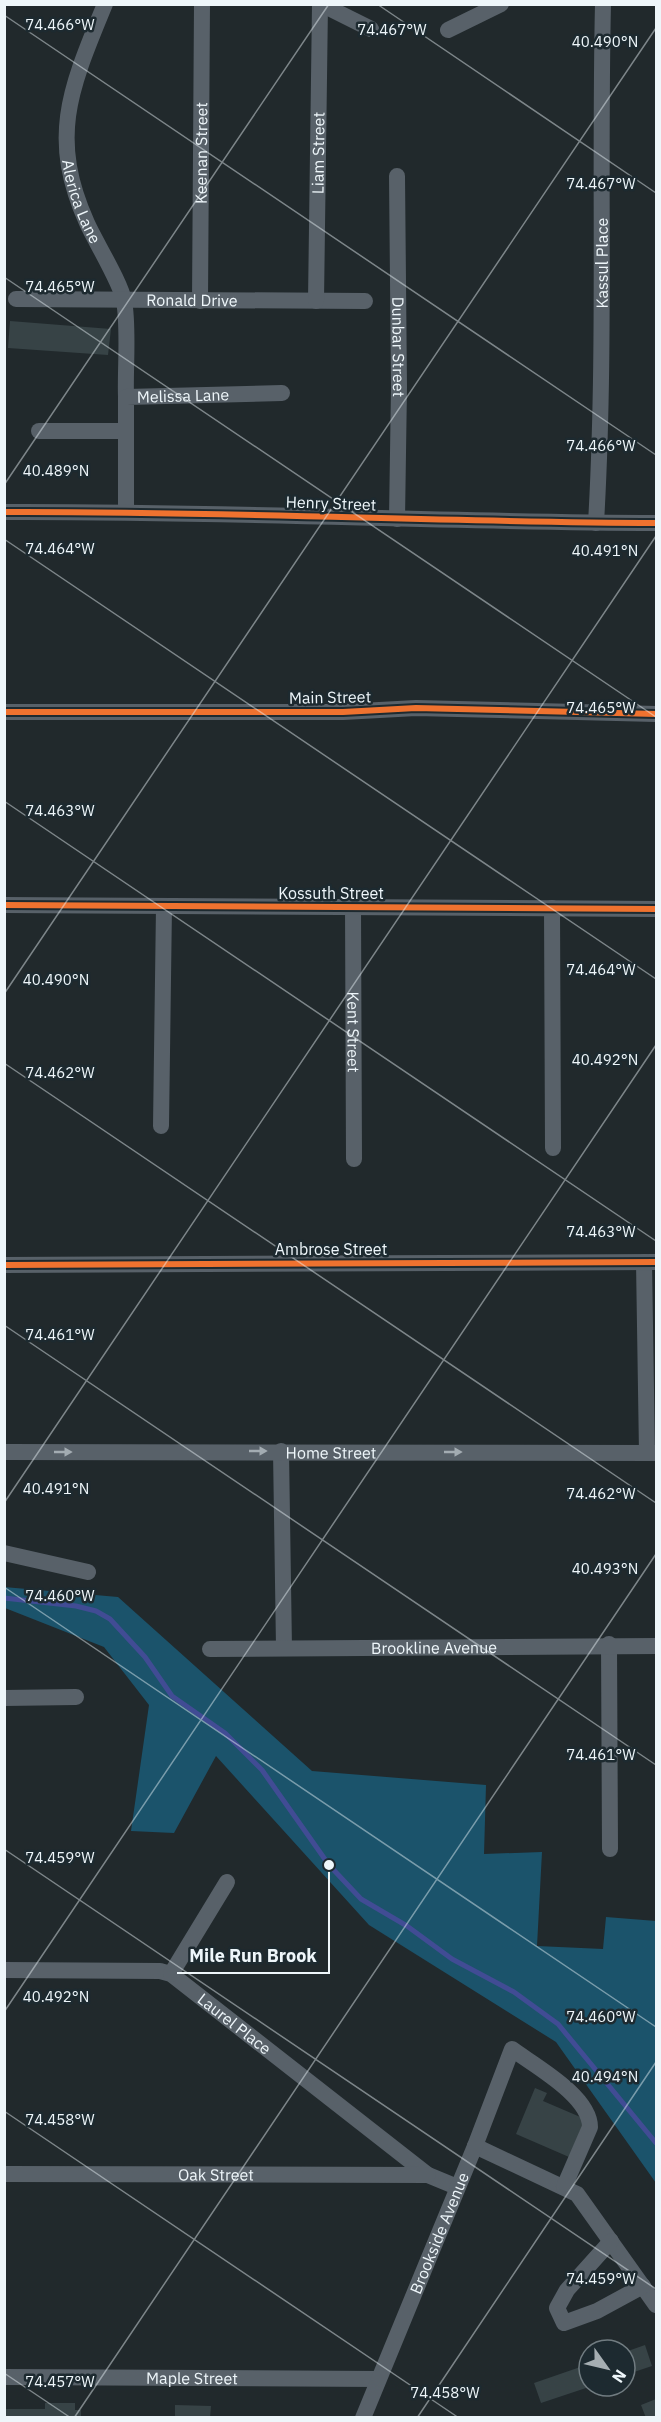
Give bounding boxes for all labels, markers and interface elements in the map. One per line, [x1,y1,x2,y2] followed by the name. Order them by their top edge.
[25,15,95,34] text: 74.466°W
[357,20,427,39] text: 74.467°W
[572,32,638,51] text: 40.490°N
[191,102,211,204] street label: Keenan Street
[307,112,329,194] street label: Liam Street
[58,158,106,247] street label: Alerica Lane
[566,174,636,193] text: 74.467°W
[592,218,612,308] street label: Kassul Place
[25,277,95,296] text: 74.465°W
[146,290,238,310] street label: Ronald Drive
[388,297,409,397] street label: Dunbar Street
[137,384,230,407] street label: Melissa Lane
[566,436,636,455] text: 74.466°W
[23,461,89,480] text: 40.489°N
[285,491,377,515] street label: Henry Street
[25,539,95,558] text: 74.464°W
[572,541,638,560] text: 40.491°N
[289,686,371,708] street label: Main Street
[566,698,636,717] text: 74.465°W
[25,801,95,820] text: 74.463°W
[278,883,384,903] street label: Kossuth Street
[566,960,636,979] text: 74.464°W
[23,970,89,989] text: 40.490°N
[343,991,364,1073] street label: Kent Street
[572,1050,638,1069] text: 40.492°N
[25,1063,95,1082] text: 74.462°W
[566,1222,636,1241] text: 74.463°W
[275,1239,387,1259] street label: Ambrose Street
[25,1325,95,1344] text: 74.461°W
[286,1442,376,1463] street label: Home Street
[248,1446,267,1456] one-way arrow
[53,1447,72,1457] one-way arrow
[443,1447,462,1457] one-way arrow
[23,1479,89,1498] text: 40.491°N
[566,1484,636,1503] text: 74.462°W
[572,1559,638,1578] text: 40.493°N
[25,1586,95,1605] text: 74.460°W
[371,1637,497,1658] street label: Brookline Avenue
[566,1745,636,1764] text: 74.461°W
[25,1848,95,1867] text: 74.459°W
[177,1937,329,1973] callout: Mile Run Brook
[189,1944,317,1967] text: Mile Run Brook
[23,1987,89,2006] text: 40.492°N
[194,1989,275,2059] street label: Laurel Place
[566,2007,636,2026] text: 74.460°W
[572,2067,638,2086] text: 40.494°N
[25,2110,95,2129] text: 74.458°W
[178,2164,254,2185] street label: Oak Street
[405,2169,473,2297] street label: Brookside Avenue
[566,2269,636,2288] text: 74.459°W
[577,2338,637,2398] north arrow
[608,2366,631,2387] text: N
[146,2368,238,2388] street label: Maple Street
[25,2372,95,2391] text: 74.457°W
[410,2383,480,2402] text: 74.458°W

